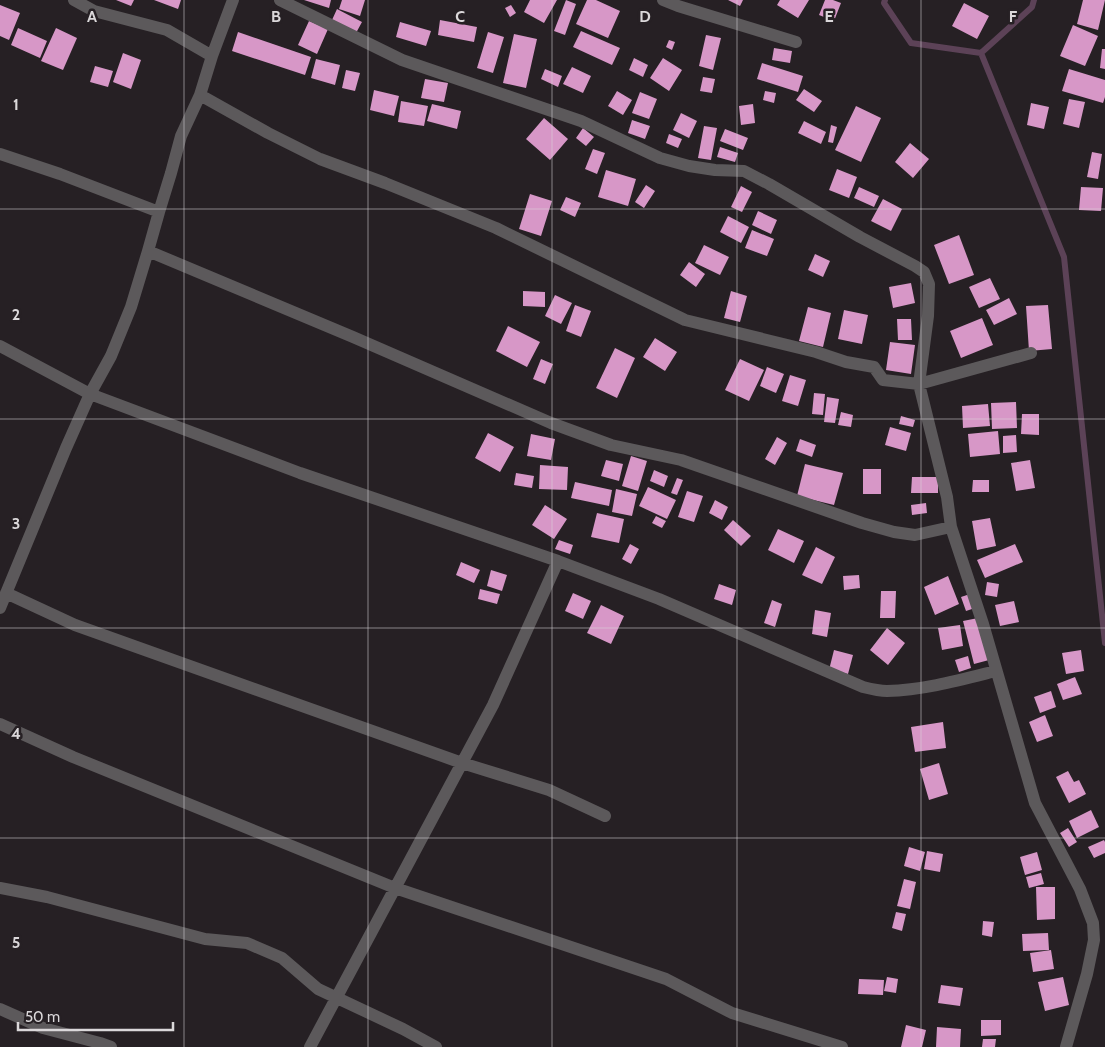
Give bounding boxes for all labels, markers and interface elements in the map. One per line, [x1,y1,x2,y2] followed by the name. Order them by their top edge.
[87,7,97,26] text: A
[271,7,281,26] text: B
[455,7,465,26] text: C
[639,7,651,26] text: D
[824,7,834,26] text: E
[1009,7,1018,26] text: F
[13,95,19,114] text: 1
[12,305,20,324] text: 2
[12,514,20,533] text: 3
[11,724,21,743] text: 4
[12,933,20,952] text: 5
[18,1000,172,1032] scale bar
[25,1008,60,1026] text: 50 m

